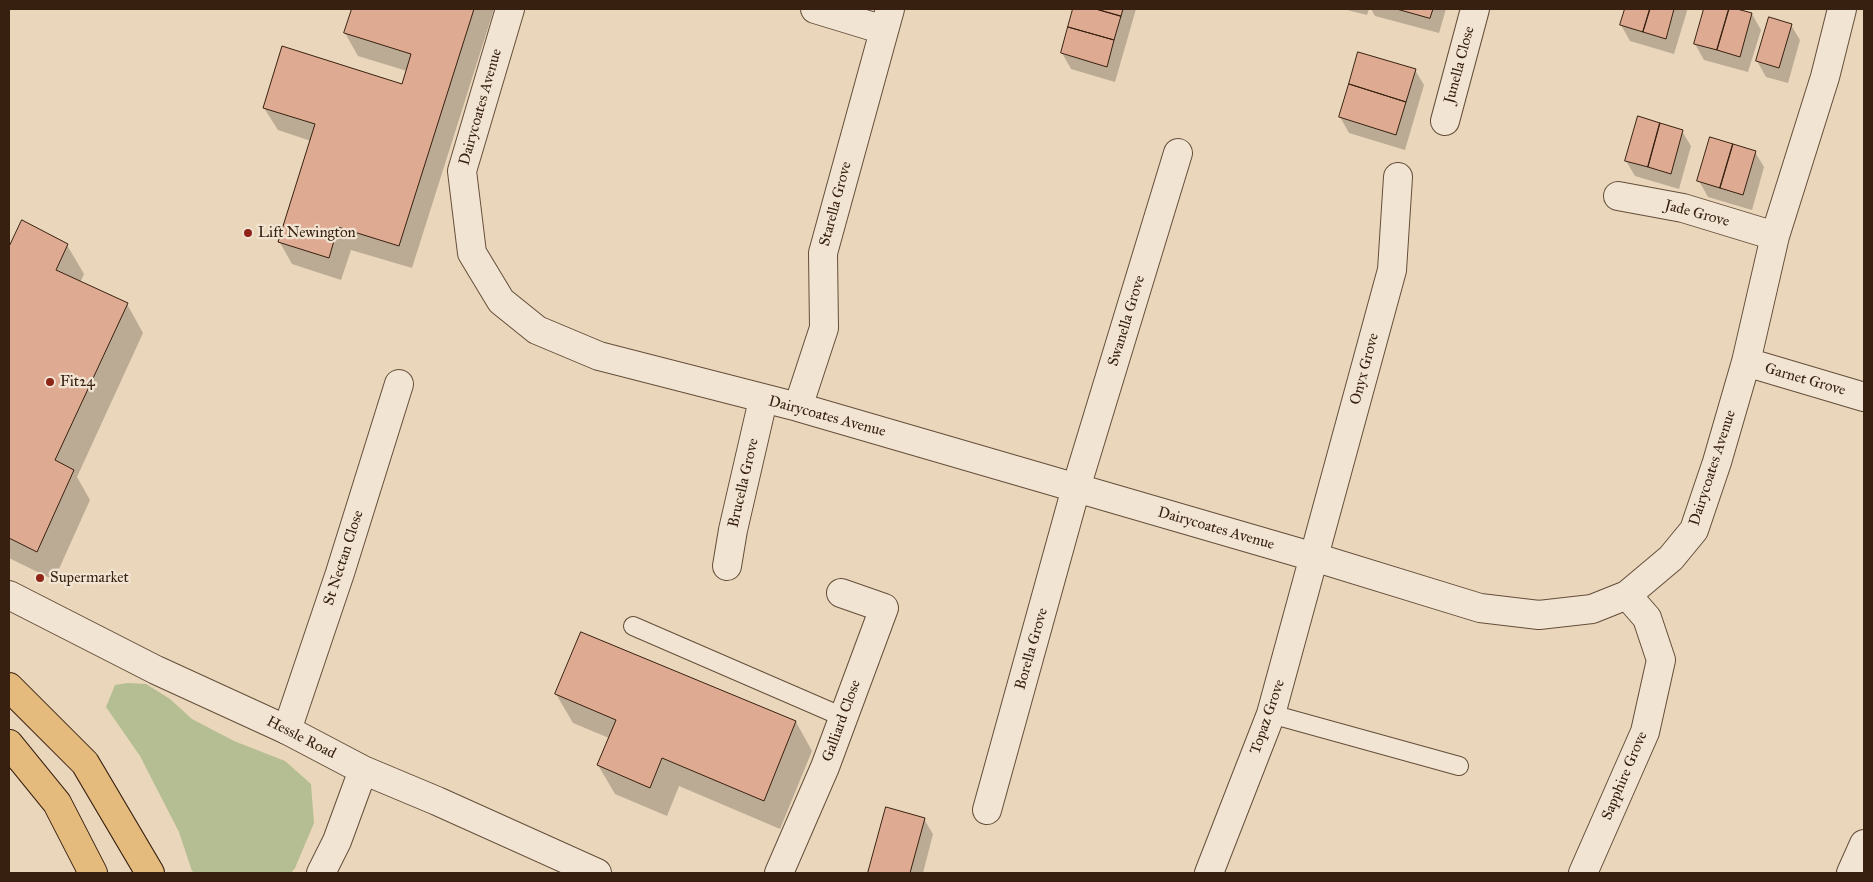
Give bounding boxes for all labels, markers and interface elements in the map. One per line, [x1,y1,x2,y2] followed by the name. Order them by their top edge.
[1441,24,1479,106] street label: Junella Close
[456,47,506,167] street label: Dairycoates Avenue
[816,160,856,248] street label: Starella Grove
[1663,197,1731,231] street label: Jade Grove
[258,224,356,242] place label: Lift Newington
[242,227,254,239] marker: Lift Newington
[1105,273,1149,369] street label: Swanella Grove
[1347,331,1383,407] street label: Onyx Grove
[1763,360,1847,400] street label: Garnet Grove
[60,373,95,391] place label: Fit24
[44,376,56,388] marker: Fit24
[766,393,888,441] street label: Dairycoates Avenue
[1686,408,1740,528] street label: Dairycoates Avenue
[725,437,763,529] street label: Brucella Grove
[1156,504,1276,554] street label: Dairycoates Avenue
[320,508,368,608] street label: St Nectan Close
[50,569,129,587] place label: Supermarket
[34,572,46,584] marker: Supermarket
[1012,606,1052,692] street label: Borella Grove
[1247,677,1289,757] street label: Topaz Grove
[819,678,865,764] street label: Galliard Close
[263,713,339,763] street label: Hessle Road
[1598,729,1652,823] street label: Sapphire Grove

